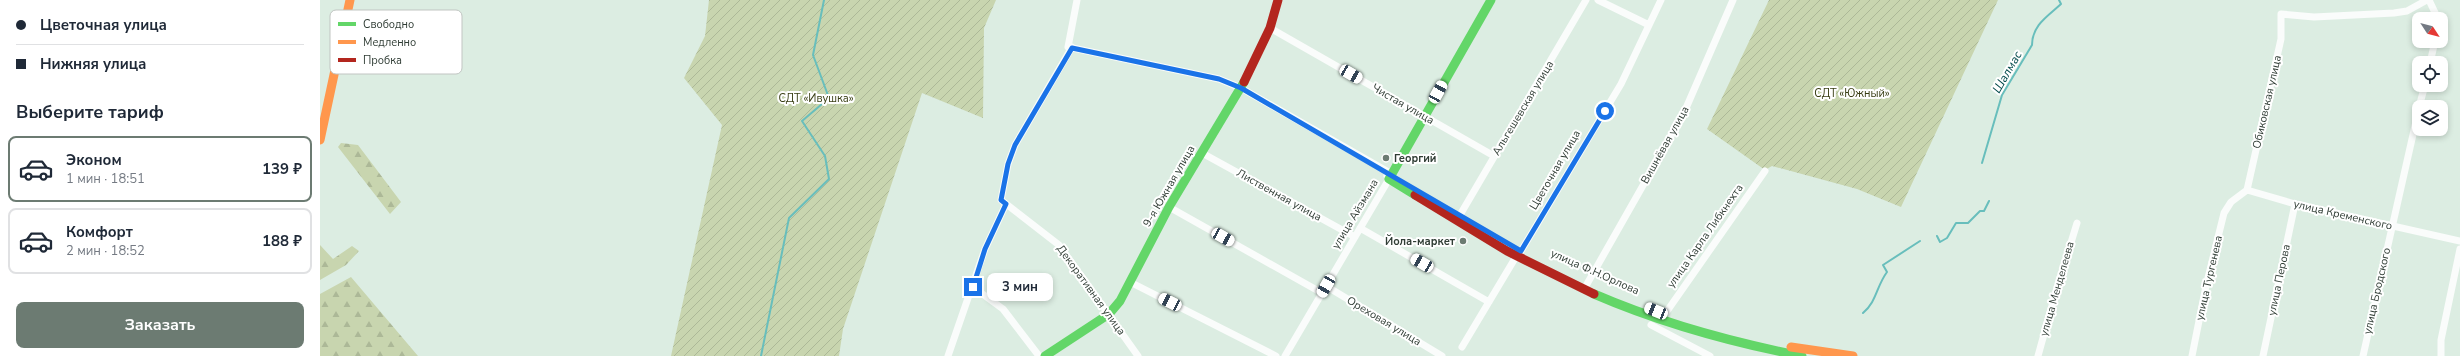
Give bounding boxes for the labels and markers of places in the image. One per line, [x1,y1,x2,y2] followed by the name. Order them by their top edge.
[1394,151,1437,166] place label: Георгий
[1381,153,1391,163] marker: Георгий
[1385,233,1456,249] place label: Йола-маркет
[1458,236,1468,246] marker: Йола-маркет

